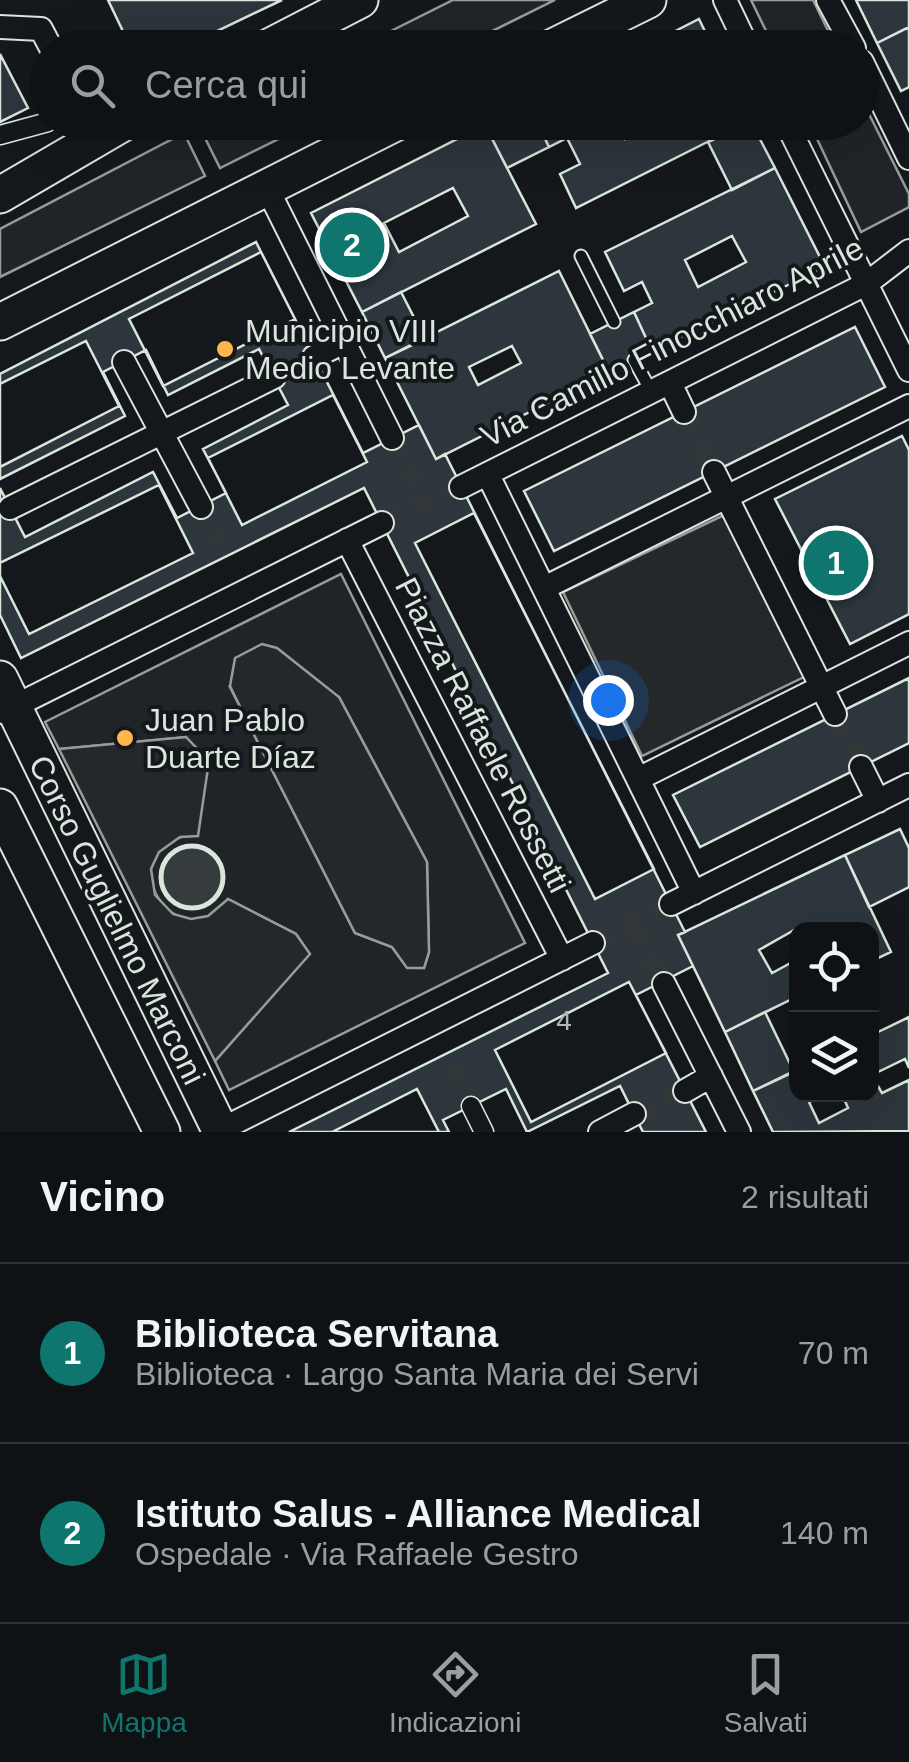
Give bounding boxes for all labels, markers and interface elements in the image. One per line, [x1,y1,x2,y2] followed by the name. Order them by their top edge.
[30,30,879,140] search box
[65,58,120,113] icon: search
[145,64,308,106] text: Cerca qui
[320,208,384,282] pin: 2
[475,230,869,454] street label: Via Camillo Finocchiaro Aprile
[245,313,455,386] place label: Municipio VIII Medio Levante
[214,338,236,360] marker: Municipio VIII Medio Levante
[804,526,868,600] pin: 1
[388,572,578,898] street label: Piazza Raffaele Rossetti
[583,675,634,726] your location
[145,702,316,775] place label: Juan Pablo Duarte Díaz
[114,727,136,749] marker: Juan Pablo Duarte Díaz
[22,750,212,1090] street label: Corso Guglielmo Marconi
[789,922,879,1102] map controls
[789,922,879,1012] button: locate
[556,1005,572,1036] house number: 4
[789,1012,879,1102] button: layers
[40,1173,165,1220] text: Vicino
[741,1179,869,1215] text: 2 risultati
[135,1313,498,1355] text: Biblioteca Servitana
[64,1335,81,1371] text: 1
[798,1335,869,1371] text: 70 m
[135,1356,699,1392] text: Biblioteca · Largo Santa Maria dei Servi
[135,1493,702,1535] text: Istituto Salus - Alliance Medical
[64,1515,81,1551] text: 2
[780,1515,869,1551] text: 140 m
[135,1536,579,1572] text: Ospedale · Via Raffaele Gestro
[101,1647,187,1739] tab: Mappa
[389,1647,521,1739] tab: Indicazioni
[724,1647,808,1739] tab: Salvati

